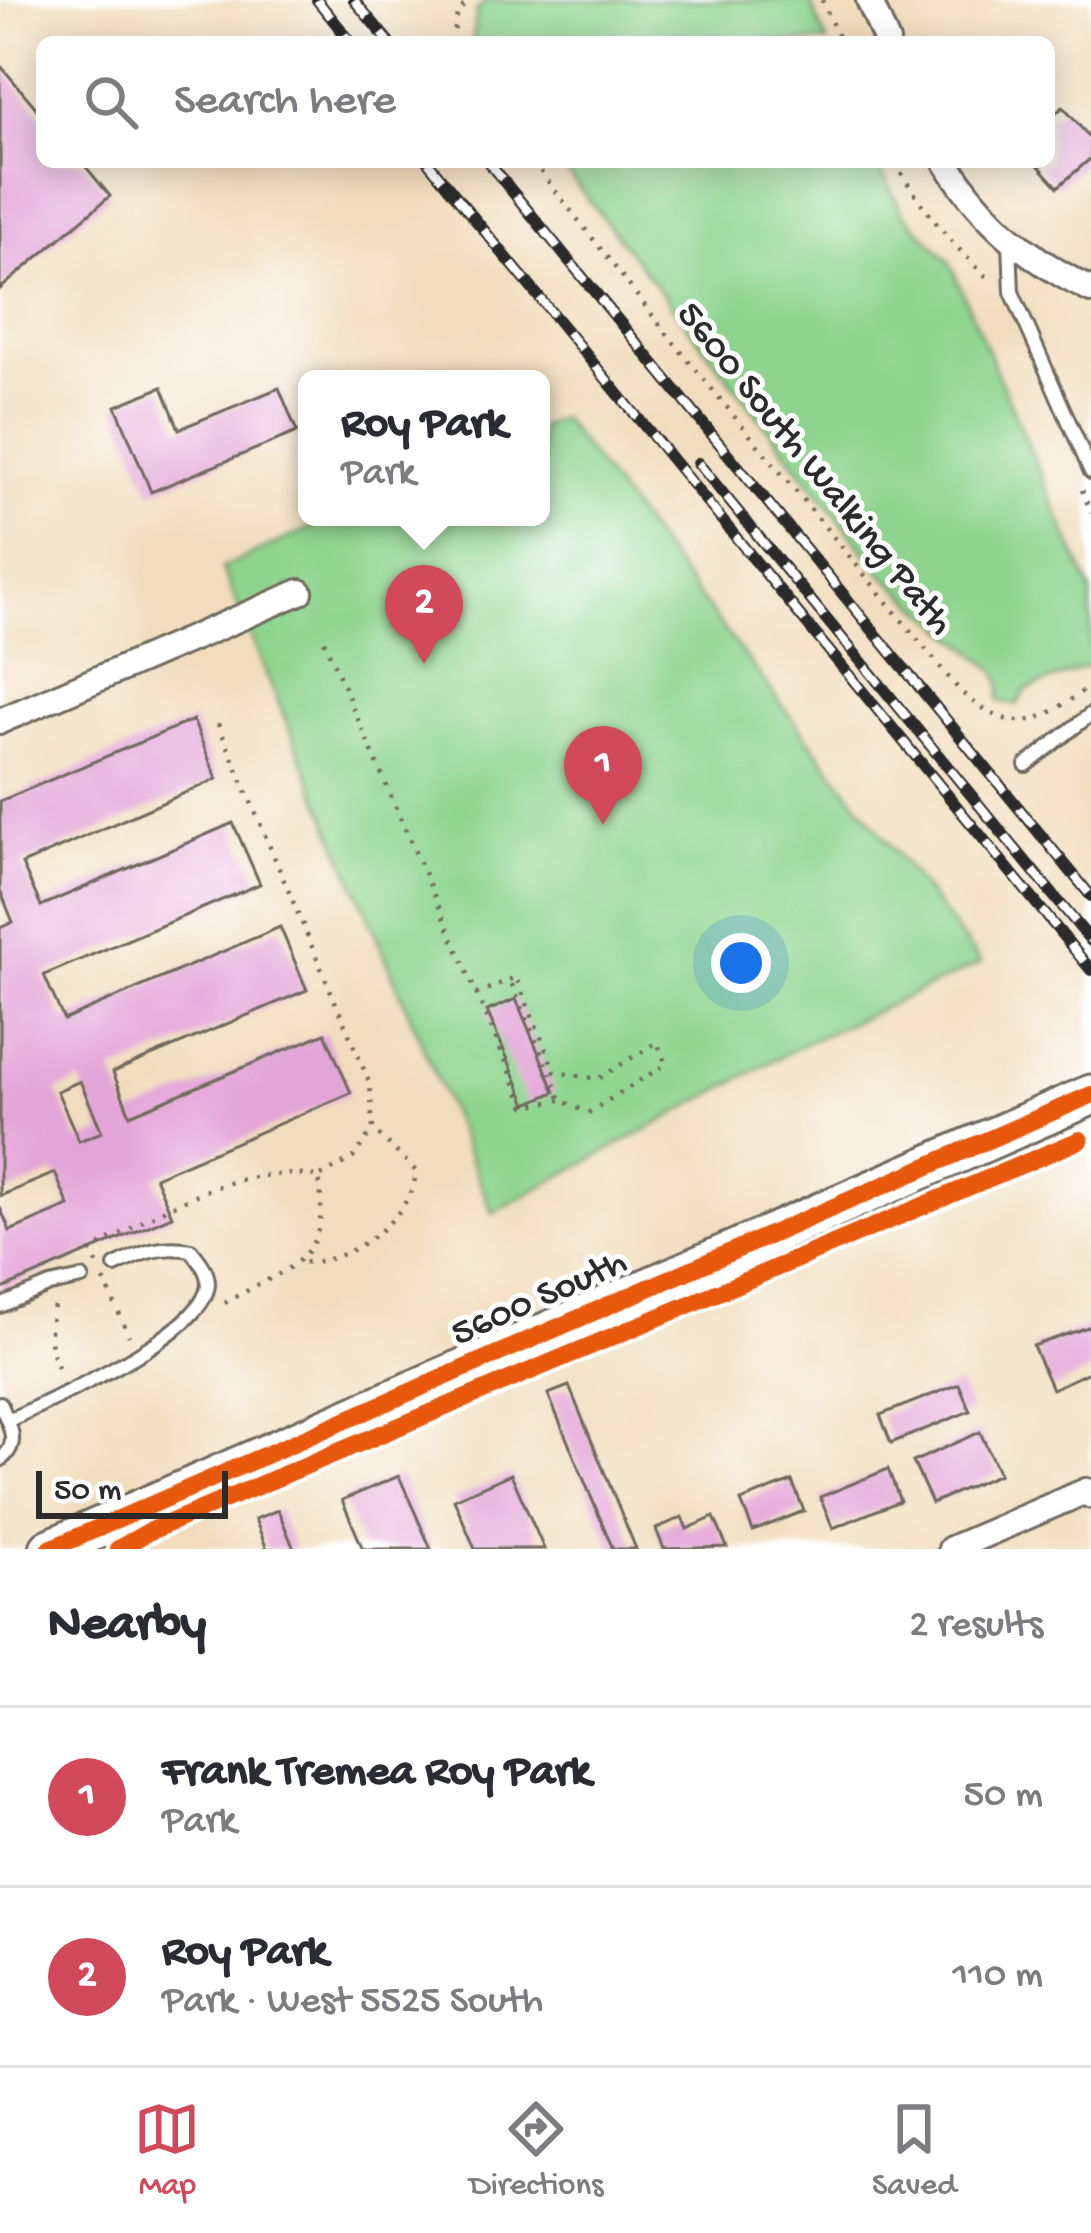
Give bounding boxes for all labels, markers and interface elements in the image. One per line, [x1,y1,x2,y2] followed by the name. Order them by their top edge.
[36,36,1055,168] search box
[78,69,144,135] icon: search
[174,76,396,129] text: Search here
[664,294,962,646] street label: 5600 South Walking Path
[298,370,550,526] popup
[341,399,507,452] text: Roy Park
[341,452,416,498] text: Park
[385,565,463,664] pin: 2
[564,726,642,825] pin: 1
[711,933,771,993] your location
[445,1241,635,1359] street label: 5600 South
[36,1465,228,1518] scale bar
[54,1473,121,1511] text: 50 m
[48,1597,206,1657] text: Nearby
[909,1604,1043,1650] text: 2 results
[162,1747,591,1800] text: Frank Tremea Roy Park
[79,1774,95,1820] text: 1
[963,1774,1043,1820] text: 50 m
[162,1800,236,1846] text: Park
[162,1927,328,1980] text: Roy Park
[77,1954,97,2000] text: 2
[952,1954,1043,2000] text: 110 m
[162,1980,543,2026] text: Park · West 5525 South
[134,2096,200,2206] tab: Map
[469,2096,603,2206] tab: Directions
[872,2096,957,2206] tab: Saved

